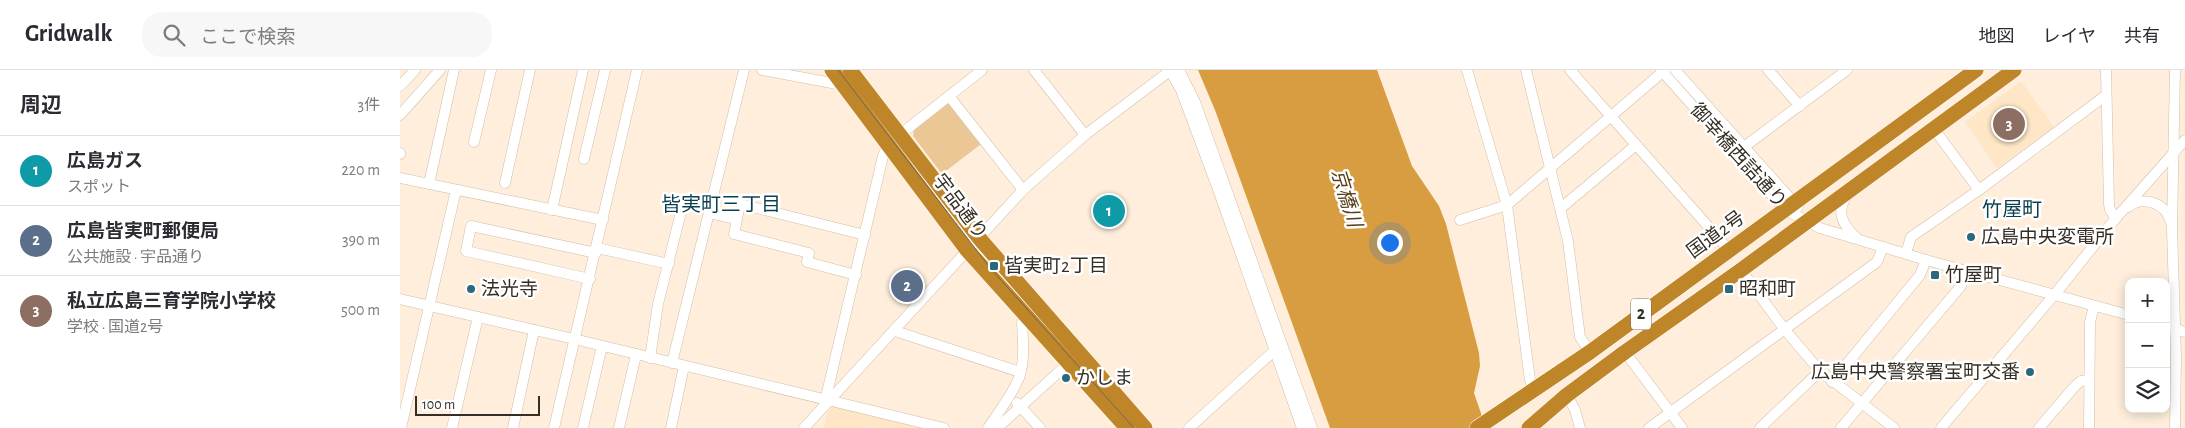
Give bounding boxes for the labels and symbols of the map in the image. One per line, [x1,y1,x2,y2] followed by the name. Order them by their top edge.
[1686,99,1791,212] street label: 御幸橋西詰通り
[1993,105,2025,143] pin: 3
[1328,166,1366,232] water label: 京橋川
[930,170,991,243] street label: 宇品通り
[1093,192,1125,230] pin: 1
[661,194,781,215] district label: 皆実町三丁目
[1982,199,2042,220] district label: 竹屋町
[1683,207,1748,262] street label: 国道2号
[1981,226,2114,247] place label: 広島中央変電所
[1377,230,1403,256] your location
[1965,231,1977,243] marker: 広島中央変電所
[1004,255,1108,276] place label: 皆実町2丁目
[988,260,1000,272] marker: 皆実町2丁目
[1945,264,2002,285] place label: 竹屋町
[891,267,923,305] pin: 2
[1929,269,1941,281] marker: 竹屋町
[481,278,538,299] place label: 法光寺
[1739,279,1796,299] place label: 昭和町
[465,283,477,295] marker: 法光寺
[1723,283,1735,295] marker: 昭和町
[1631,298,1651,330] road number: 2
[1811,361,2020,382] place label: 広島中央警察署宝町交番
[2024,366,2036,378] marker: 広島中央警察署宝町交番
[1076,368,1133,388] place label: かしま
[1060,372,1072,384] marker: かしま
[415,393,540,416] scale bar

